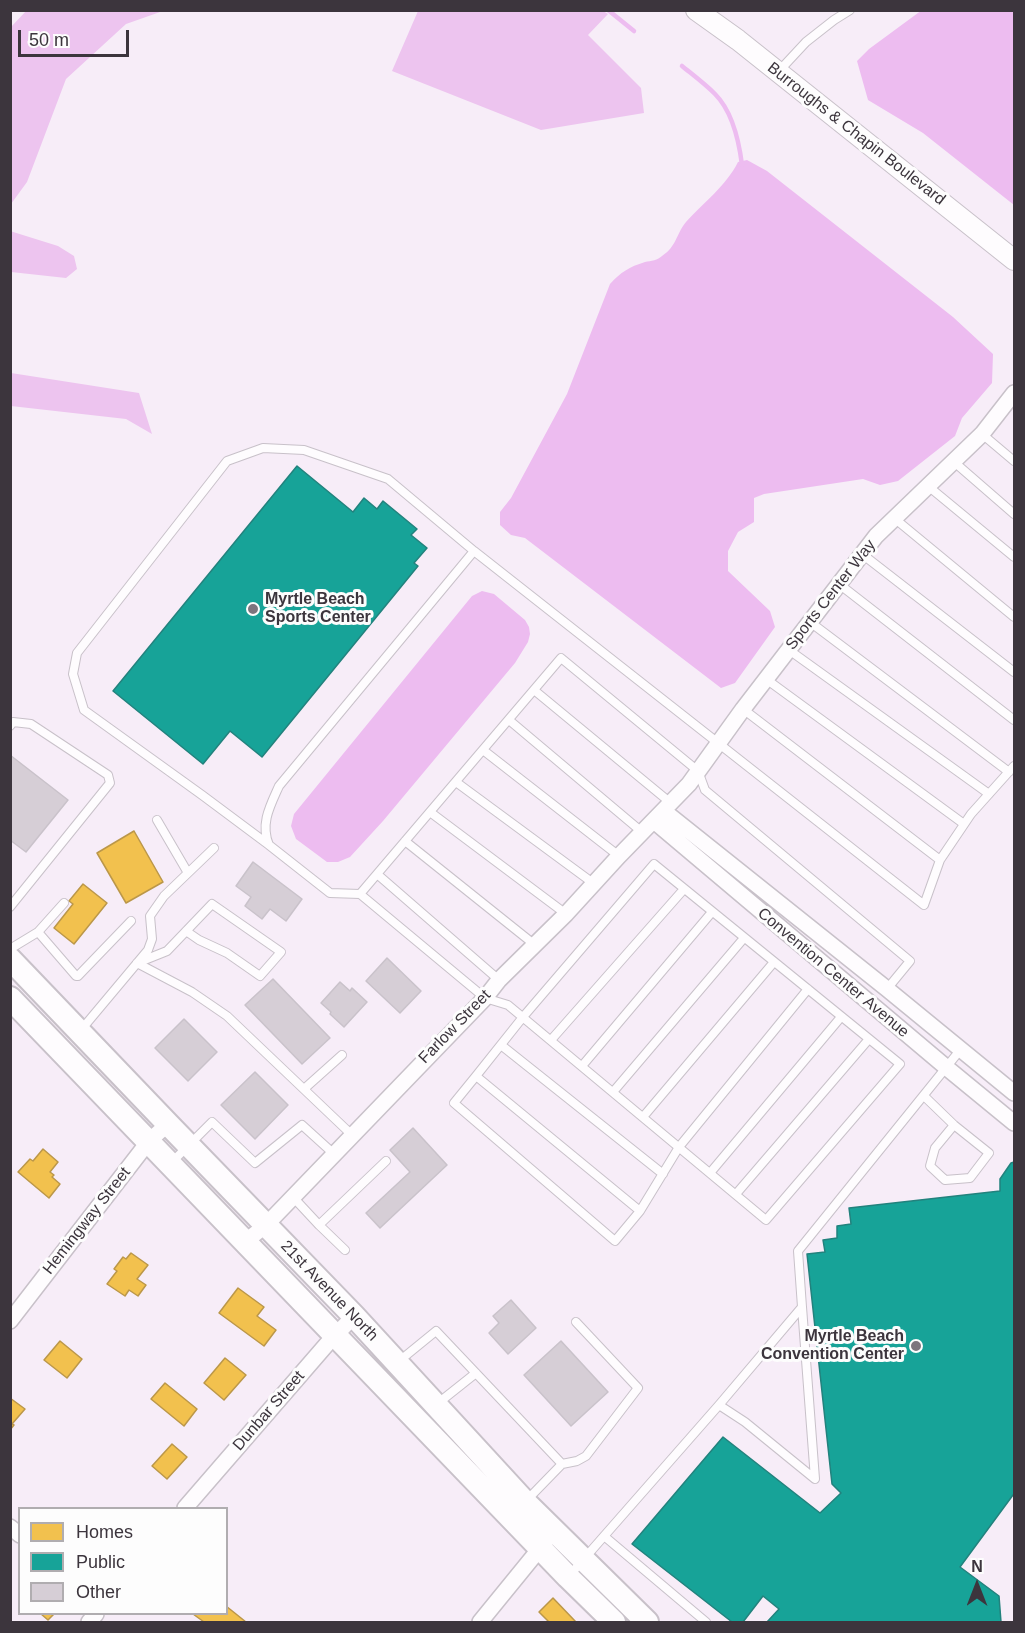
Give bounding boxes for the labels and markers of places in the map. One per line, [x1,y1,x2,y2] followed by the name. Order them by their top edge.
[265,590,371,628] place label: Myrtle Beach Sports Center
[246,602,260,616] marker: Myrtle Beach Sports Center
[761,1327,904,1365] place label: Myrtle Beach Convention Center
[909,1339,923,1353] marker: Myrtle Beach Convention Center

